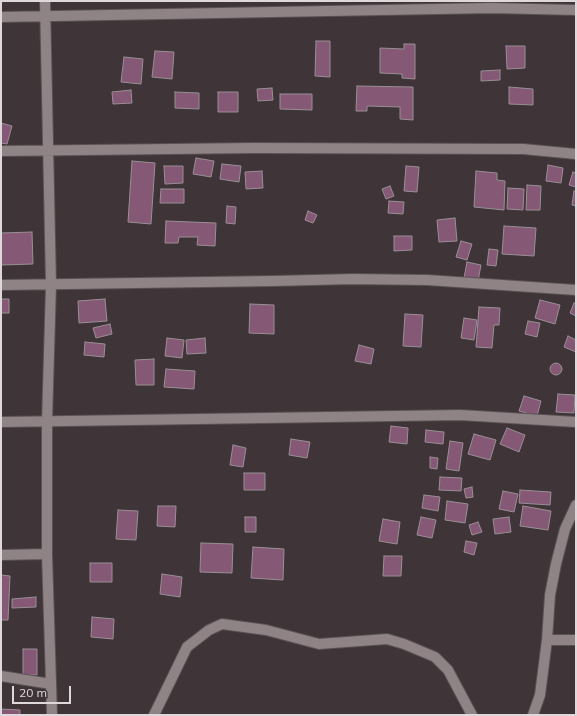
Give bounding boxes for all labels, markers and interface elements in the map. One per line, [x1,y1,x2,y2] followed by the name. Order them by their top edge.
[14,678,73,704] scale bar
[19,685,47,700] text: 20 m

